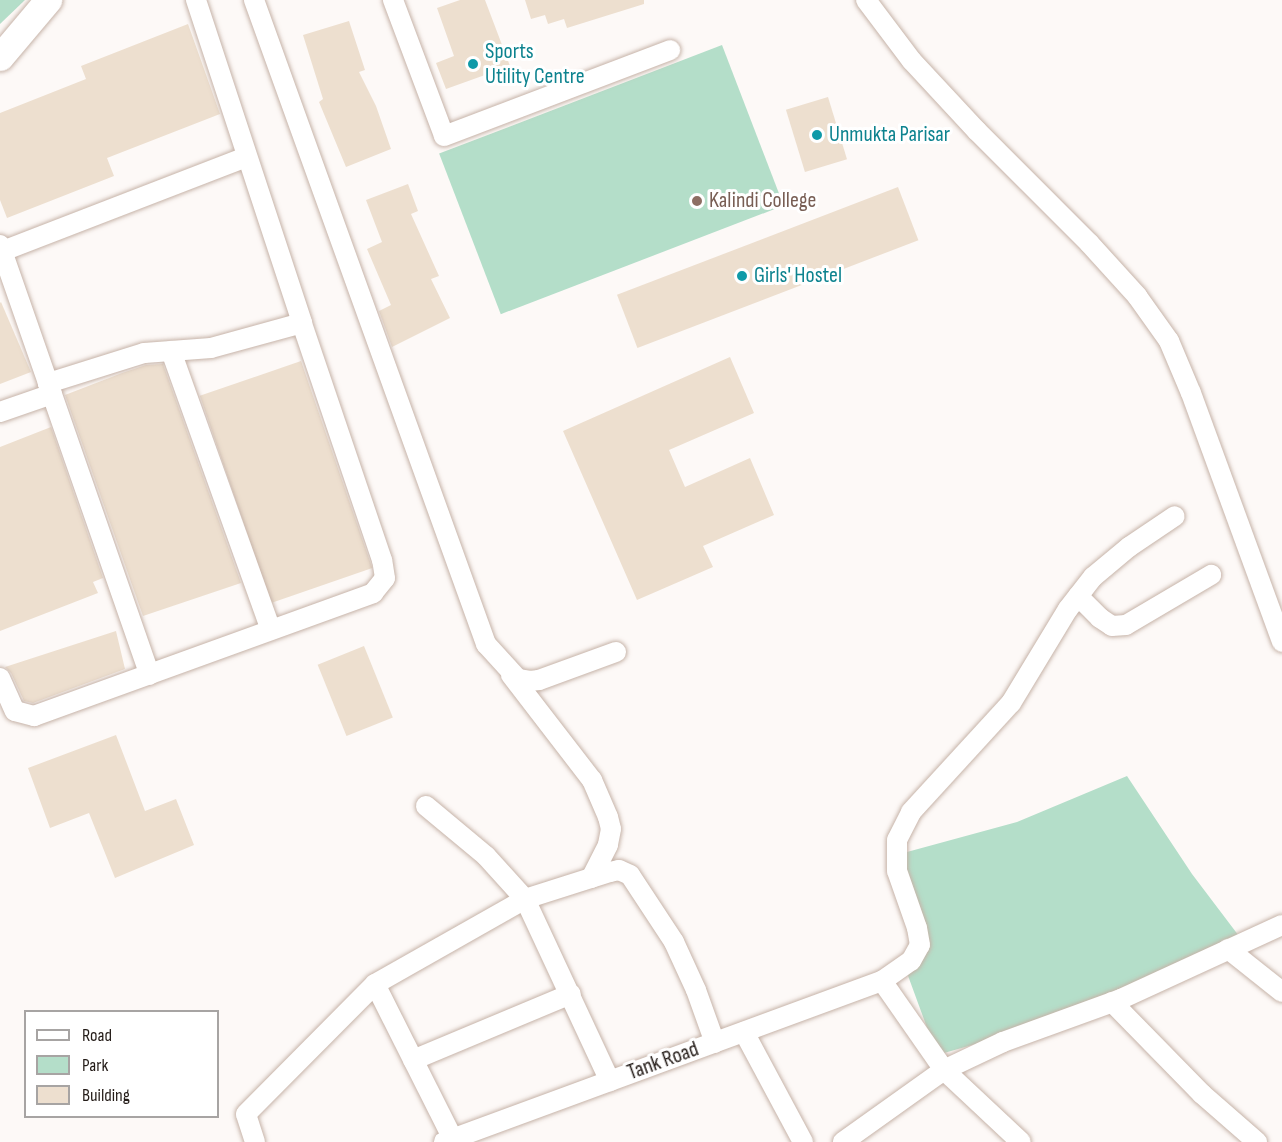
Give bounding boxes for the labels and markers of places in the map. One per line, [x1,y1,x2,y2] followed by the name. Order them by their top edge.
[485,38,584,90] place label: Sports Utility Centre
[466,57,480,71] marker: Sports Utility Centre
[829,122,950,148] place label: Unmukta Parisar
[810,128,824,142] marker: Unmukta Parisar
[709,188,816,214] place label: Kalindi College
[690,194,704,208] marker: Kalindi College
[754,263,842,289] place label: Girls' Hostel
[735,269,749,283] marker: Girls' Hostel

